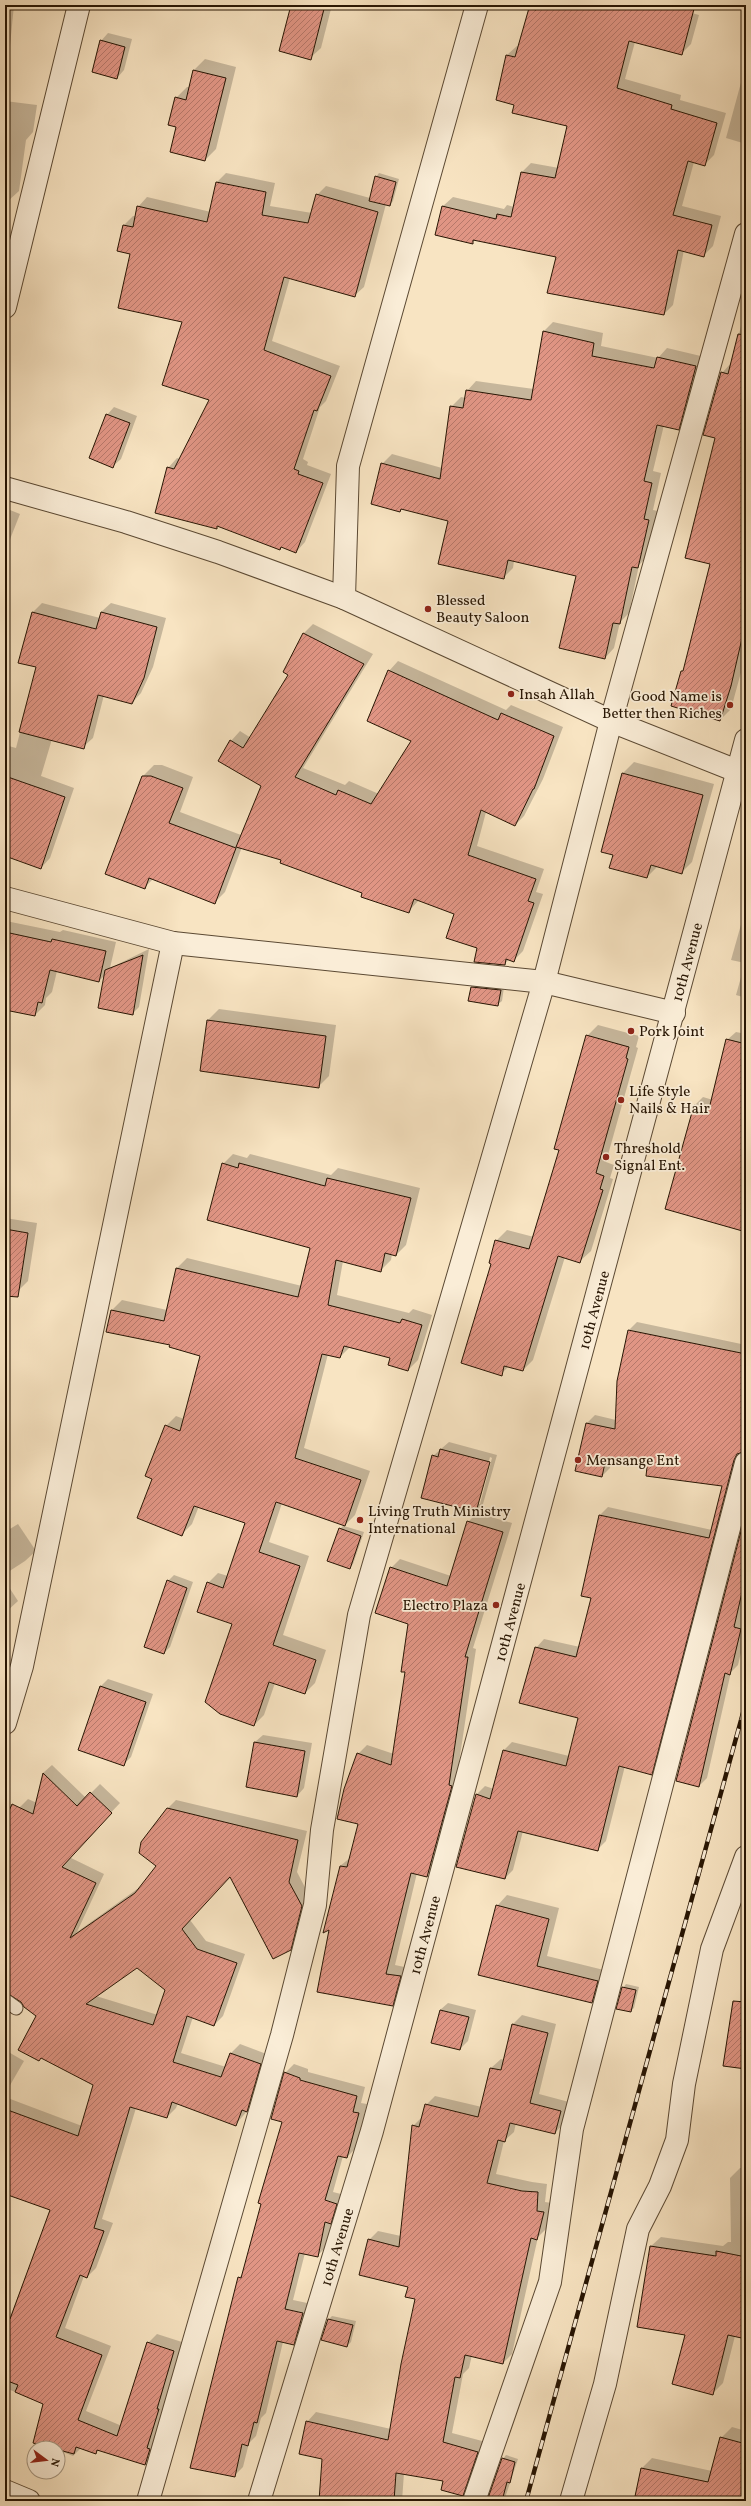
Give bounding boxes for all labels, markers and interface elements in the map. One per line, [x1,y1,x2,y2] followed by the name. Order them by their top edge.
[436,591,530,629] place label: Blessed Beauty Saloon
[423,604,433,614] marker: Blessed Beauty Saloon
[519,685,595,706] place label: Insah Allah
[602,687,722,725] place label: Good Name is Better then Riches
[506,689,516,699] marker: Insah Allah
[725,700,735,710] marker: Good Name is Better then Riches
[668,920,709,1004] street label: 10th Avenue
[639,1022,705,1043] place label: Pork Joint
[626,1026,636,1036] marker: Pork Joint
[629,1082,710,1120] place label: Life Style Nails & Hair
[616,1095,626,1105] marker: Life Style Nails & Hair
[614,1139,685,1177] place label: Threshold Signal Ent.
[601,1152,611,1162] marker: Threshold Signal Ent.
[575,1268,616,1352] street label: 10th Avenue
[586,1451,680,1472] place label: Mensange Ent
[573,1455,583,1465] marker: Mensange Ent
[368,1502,511,1540] place label: Living Truth Ministry International
[355,1515,365,1525] marker: Living Truth Ministry International
[491,1580,532,1664] street label: 10th Avenue
[402,1596,488,1617] place label: Electro Plaza
[491,1600,501,1610] marker: Electro Plaza
[406,1893,447,1977] street label: 10th Avenue
[317,2206,360,2289] street label: 10th Avenue
[26,2440,66,2480] north arrow
[46,2456,62,2468] text: N

